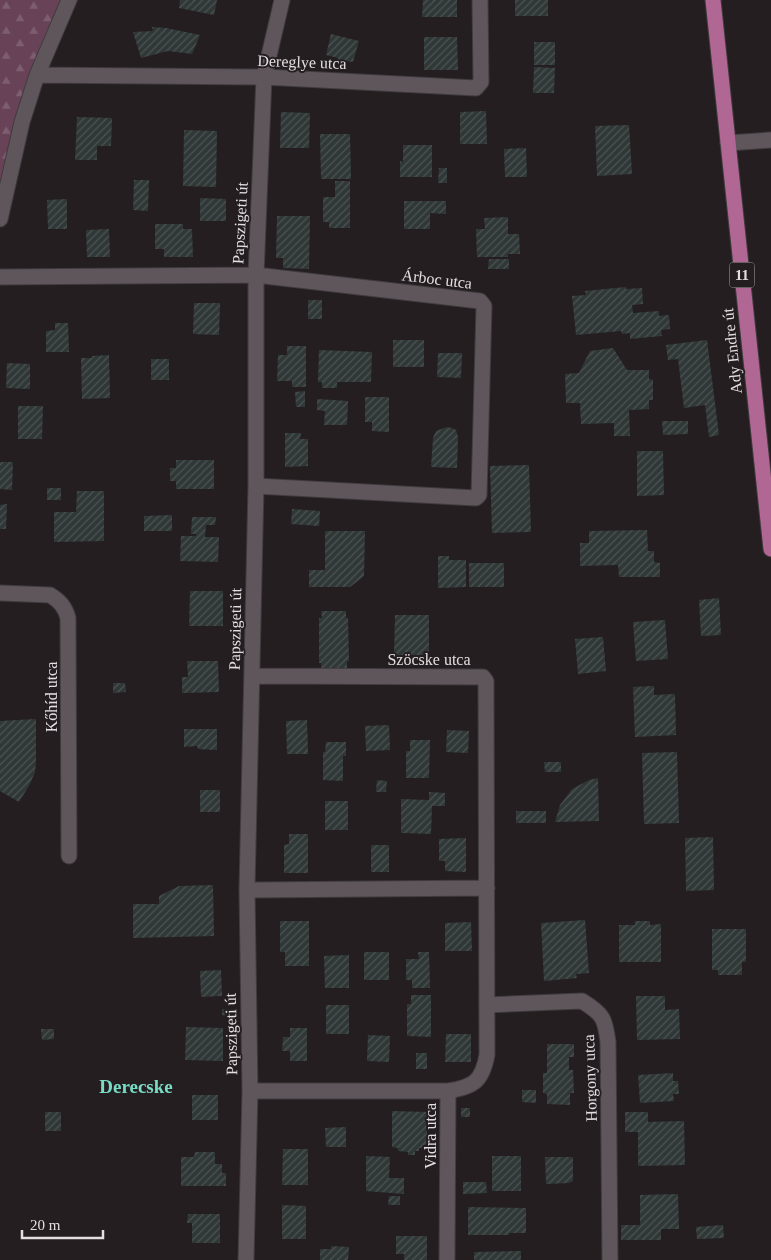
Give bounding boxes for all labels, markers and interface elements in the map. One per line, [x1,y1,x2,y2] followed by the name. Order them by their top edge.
[257,52,347,73] street label: Dereglye utca
[229,181,252,265] street label: Papszigeti út
[730,262,754,288] road number: 11
[401,265,473,292] street label: Árboc utca
[719,307,746,395] street label: Ady Endre út
[226,587,245,670] street label: Papszigeti út
[387,651,471,668] street label: Szöcske utca
[43,662,60,732] street label: Kőhíd utca
[222,992,241,1075] street label: Papszigeti út
[580,1034,601,1122] street label: Horgony utca
[99,1076,173,1097] district label: Derecske
[422,1103,439,1169] street label: Vidra utca
[22,1208,104,1240] scale bar
[30,1217,61,1233] text: 20 m

